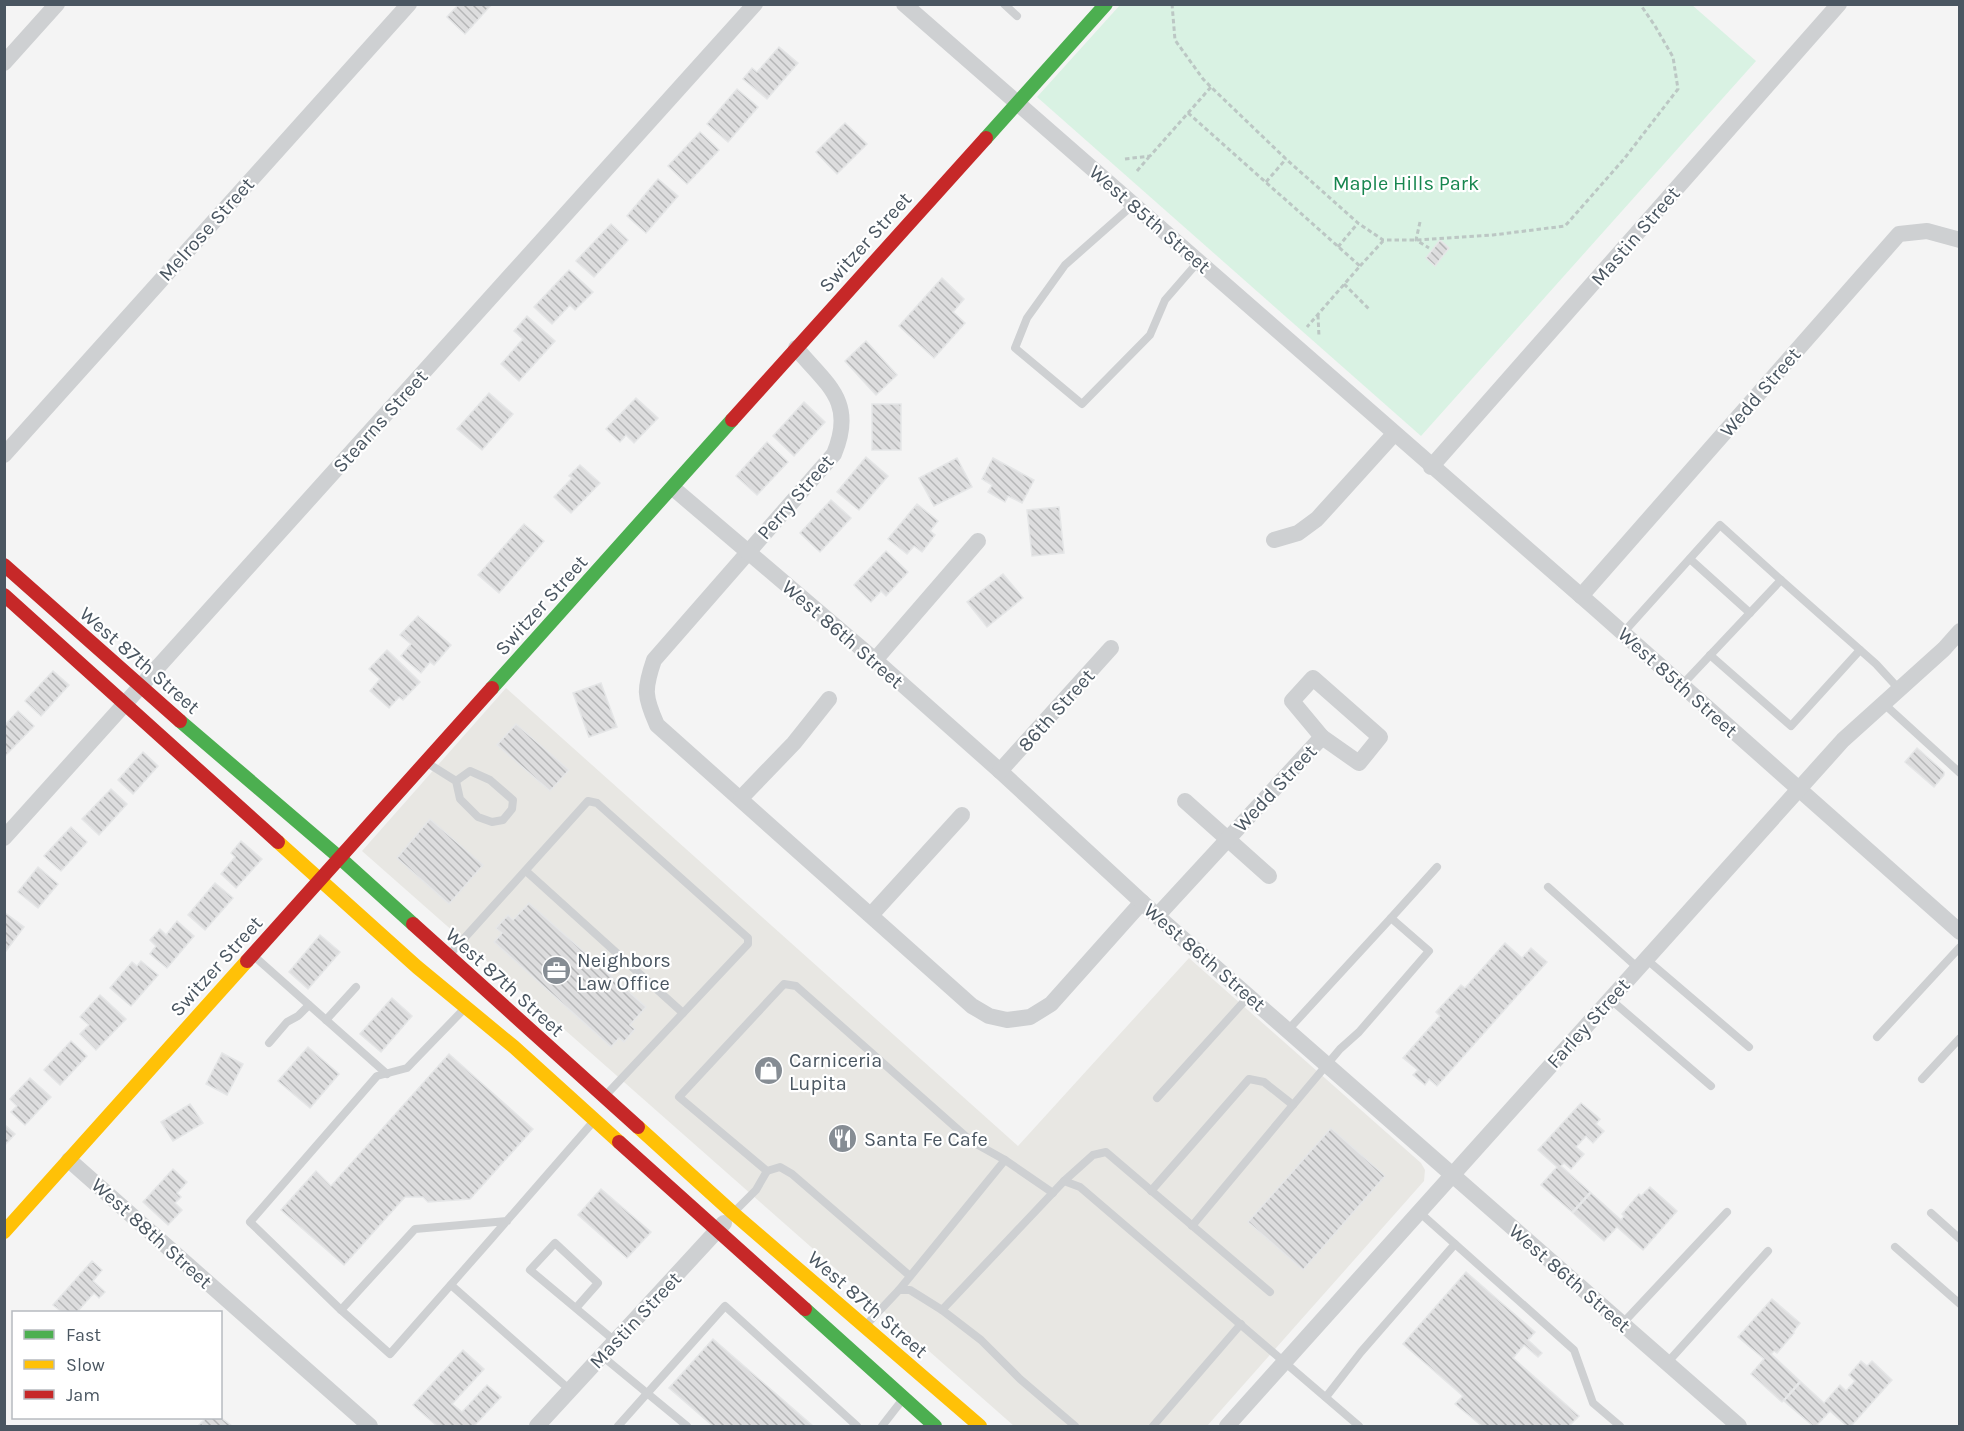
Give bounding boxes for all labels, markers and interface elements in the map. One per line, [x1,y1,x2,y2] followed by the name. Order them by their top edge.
[1084,160,1215,279] street label: West 85th Street
[154,172,259,286] street label: Melrose Street
[1333,172,1479,195] park label: Maple Hills Park
[1586,182,1685,291] street label: Mastin Street
[814,187,917,297] street label: Switzer Street
[1715,343,1806,442] street label: Wedd Street
[328,365,433,477] street label: Stearns Street
[752,450,839,544] street label: Perry Street
[490,550,593,660] street label: Switzer Street
[777,575,908,694] street label: West 86th Street
[75,602,205,719] street label: West 87th Street
[1613,623,1743,742] street label: West 85th Street
[1013,664,1100,756] street label: 86th Street
[1229,740,1322,837] street label: Wedd Street
[1139,898,1270,1017] street label: West 86th Street
[165,911,268,1021] street label: Switzer Street
[441,923,569,1042] street label: West 87th Street
[577,949,671,995] place label: Neighbors Law Office
[540,955,572,987] office icon: Neighbors Law Office
[1542,973,1635,1073] street label: Farley Street
[789,1049,882,1095] place label: Carniceria Lupita
[752,1055,784,1087] shop icon: Carniceria Lupita
[827,1123,859,1155] restaurant icon: Santa Fe Cafe
[864,1128,988,1151] place label: Santa Fe Cafe
[87,1173,217,1294] street label: West 88th Street
[1504,1219,1635,1338] street label: West 86th Street
[803,1246,933,1363] street label: West 87th Street
[585,1267,686,1373] street label: Mastin Street
[12,1311,222,1419] legend
[66,1324,101,1346] text: Fast
[66,1354,105,1376] text: Slow
[66,1384,100,1406] text: Jam

